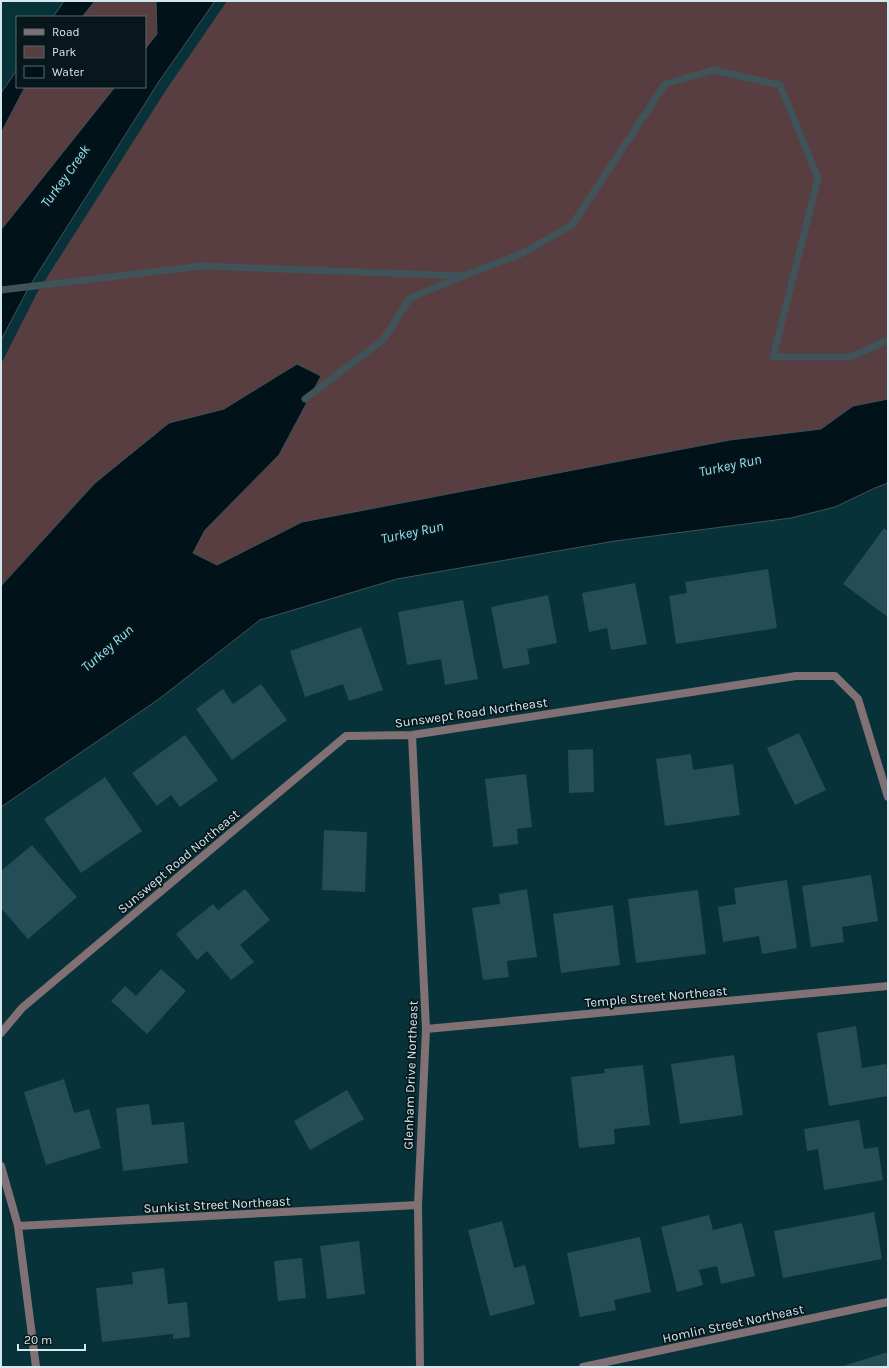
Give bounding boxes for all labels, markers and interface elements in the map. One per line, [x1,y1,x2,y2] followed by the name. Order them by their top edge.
[16,16,146,88] legend
[52,25,80,39] text: Road
[52,45,77,59] text: Park
[52,65,85,79] text: Water
[37,141,94,211] water label: Turkey Creek
[697,451,763,480] water label: Turkey Run
[379,518,445,547] water label: Turkey Run
[78,621,137,676] water label: Turkey Run
[394,694,549,731] street label: Sunswept Road Northeast
[114,806,242,917] street label: Sunswept Road Northeast
[584,983,728,1010] street label: Temple Street Northeast
[400,1000,421,1150] street label: Glenham Drive Northeast
[143,1193,291,1216] street label: Sunkist Street Northeast
[661,1301,805,1346] street label: Homlin Street Northeast
[18,1326,85,1352] scale bar
[24,1333,52,1347] text: 20 m

